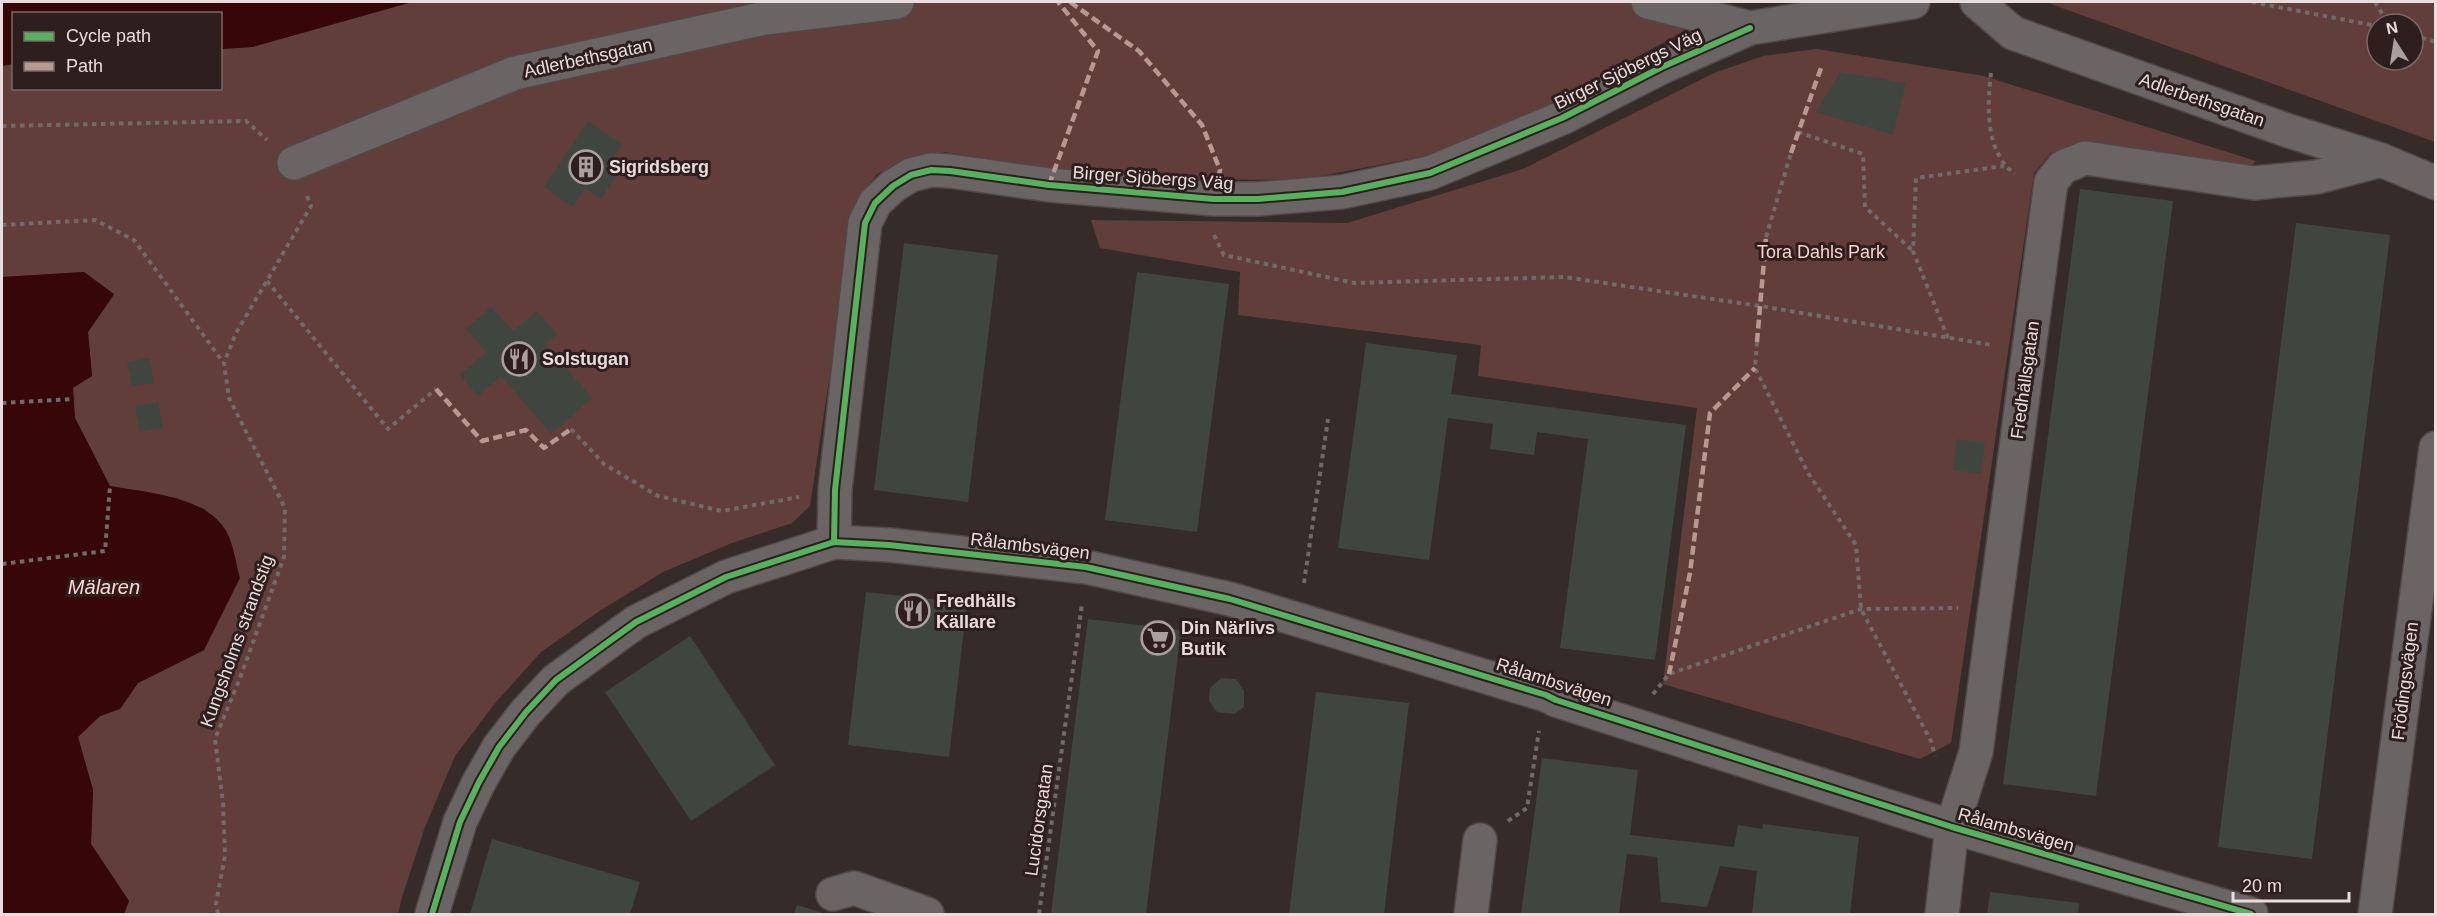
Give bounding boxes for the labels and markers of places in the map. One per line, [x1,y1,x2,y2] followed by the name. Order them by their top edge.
[568,149,604,185] building icon: Sigridsberg
[609,157,709,177] place label: Sigridsberg
[501,341,537,377] restaurant icon: Solstugan
[542,349,629,369] place label: Solstugan
[936,591,1016,632] place label: Fredhälls Källare
[895,593,931,629] restaurant icon: Fredhälls Källare
[1181,618,1275,659] place label: Din Närlivs Butik
[1140,620,1176,656] supermarket icon: Din Närlivs Butik

